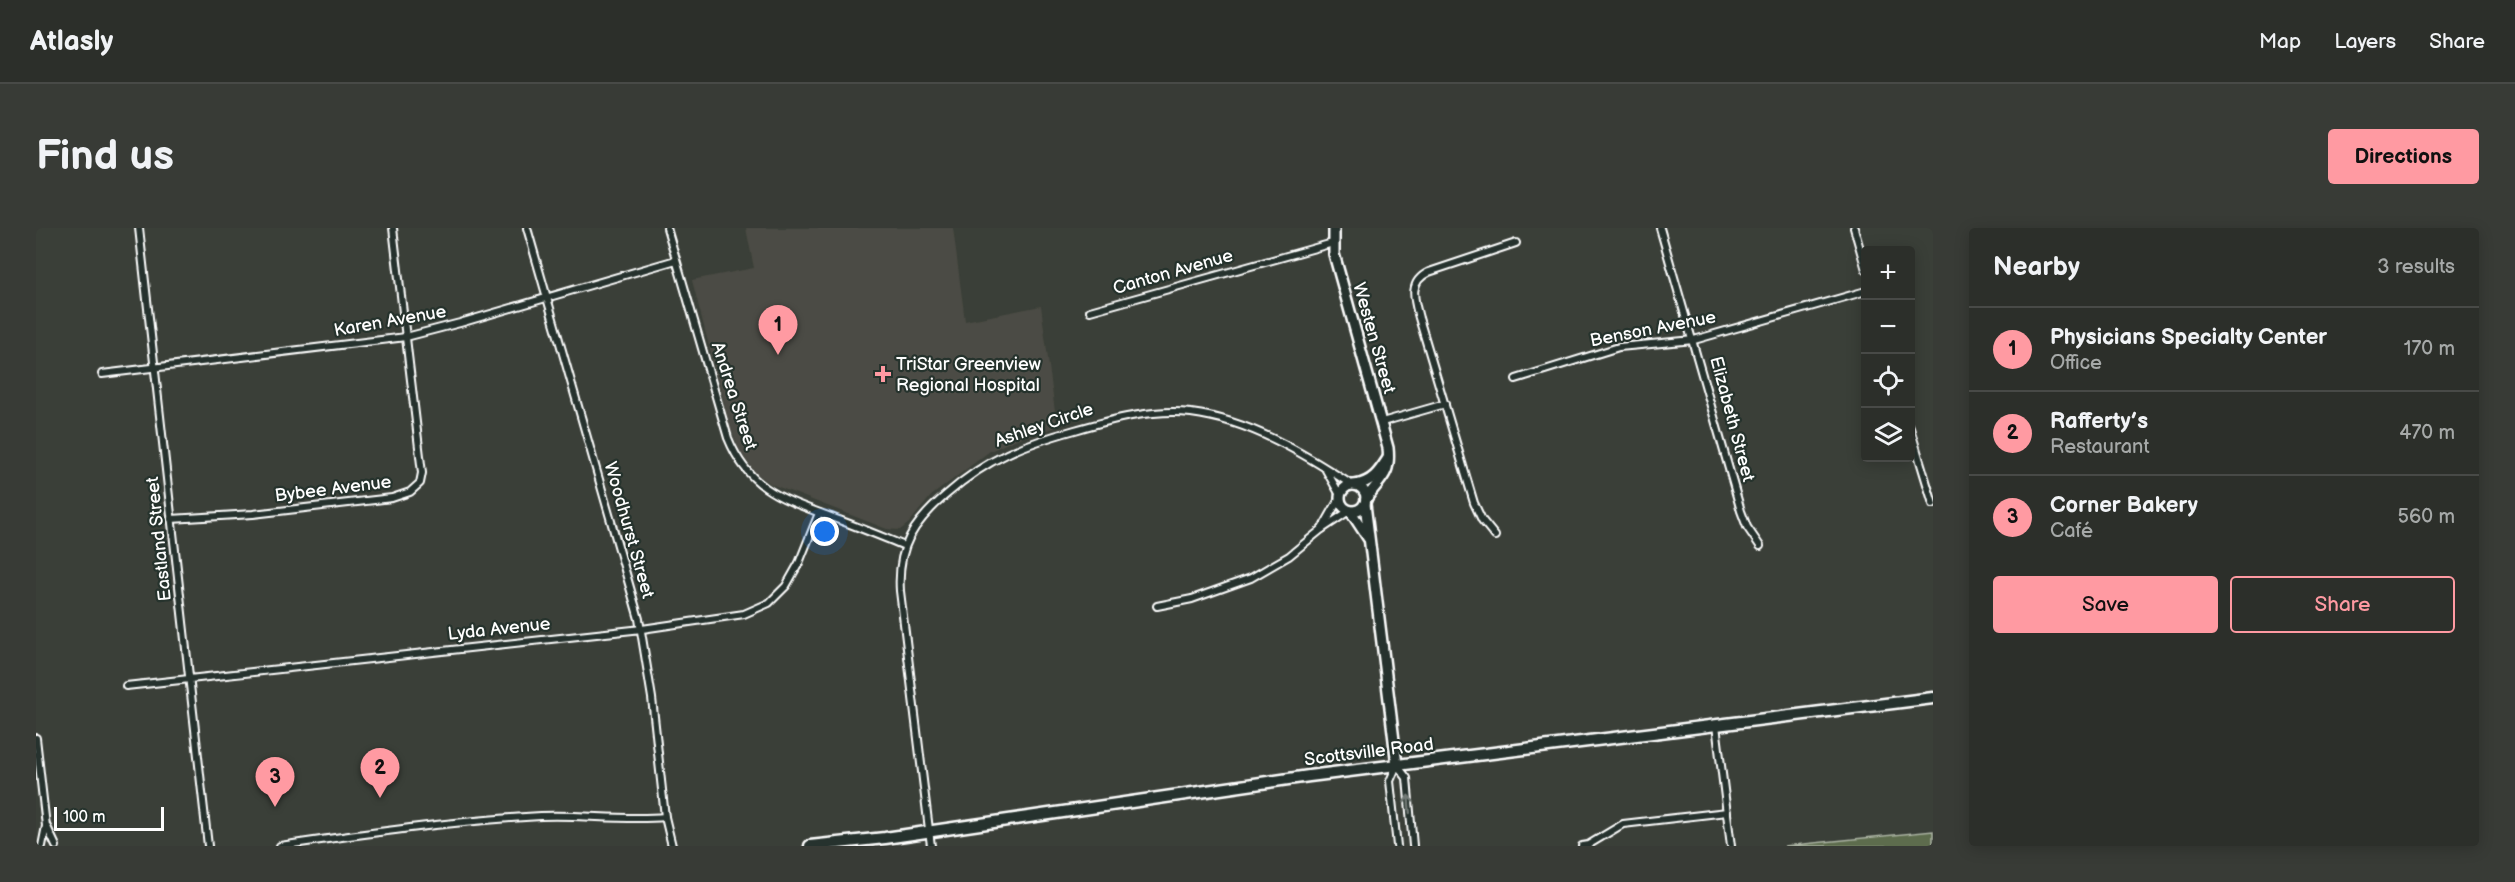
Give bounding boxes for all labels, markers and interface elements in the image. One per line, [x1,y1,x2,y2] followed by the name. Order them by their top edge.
[30,25,113,58] text: Atlasly
[2259,29,2301,54] text: Map
[2334,29,2396,54] text: Layers
[2429,29,2485,54] text: Share
[2328,129,2479,184] button: Directions
[36,131,174,182] text: Find us
[1111,245,1236,299] street label: Canton Avenue
[1861,246,1915,462] map controls
[1861,246,1915,300] button: +
[1993,252,2080,283] text: Nearby
[2377,255,2455,279] text: 3 results
[1348,280,1400,396] street label: Westen Street
[1861,300,1915,354] button: −
[332,301,448,341] street label: Karen Avenue
[758,306,798,355] pin: 1
[1588,306,1718,351] street label: Benson Avenue
[2050,324,2327,351] text: Physicians Specialty Center
[2008,337,2017,361] text: 1
[2404,337,2455,361] text: 170 m
[707,339,761,453] street label: Andrea Street
[2050,351,2102,375] text: Office
[896,354,1041,396] place label: TriStar Greenview Regional Hospital
[1705,354,1759,484] street label: Elizabeth Street
[1861,354,1915,408] button: locate
[874,365,892,383] marker: TriStar Greenview Regional Hospital
[992,398,1096,452] street label: Ashley Circle
[1861,408,1915,462] button: layers
[2050,408,2148,435] text: Rafferty’s
[2007,421,2018,445] text: 2
[2399,421,2455,445] text: 470 m
[2050,435,2150,459] text: Restaurant
[599,459,659,601] street label: Woodhurst Street
[274,471,393,507] street label: Bybee Avenue
[142,475,176,602] street label: Eastland Street
[2050,492,2198,519] text: Corner Bakery
[2007,505,2018,529] text: 3
[2398,505,2455,529] text: 560 m
[810,517,839,546] your location
[2050,519,2093,543] text: Café
[1993,576,2218,633] button: Save
[2230,576,2455,633] button: Share
[447,613,552,645] street label: Lyda Avenue
[1303,734,1435,770] street label: Scottsville Road
[360,748,400,798] pin: 2
[256,758,294,807] pin: 3
[1403,795,1414,815] one-way arrow
[54,804,164,832] scale bar
[63,808,106,827] text: 100 m

